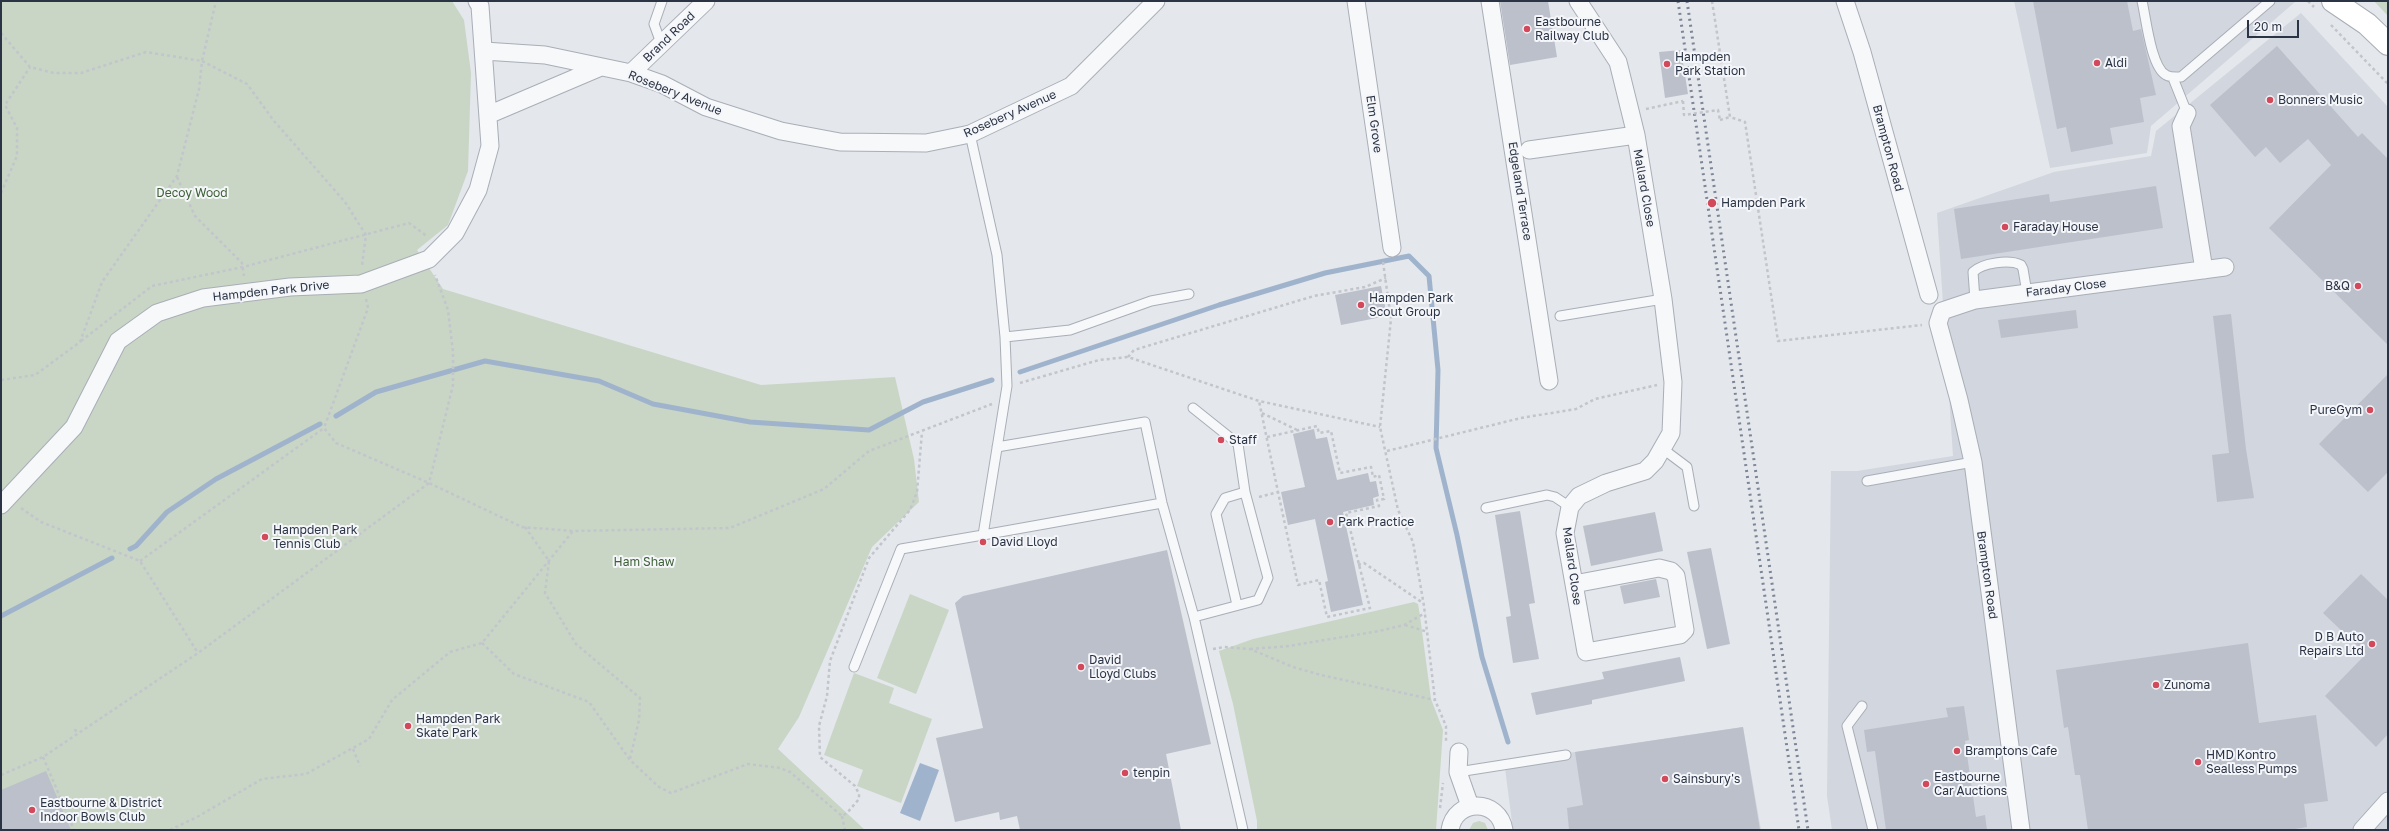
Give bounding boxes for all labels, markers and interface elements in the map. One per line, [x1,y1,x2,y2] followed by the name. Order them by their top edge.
[640,9,698,65] street label: Brand Road
[2249,12,2301,38] scale bar
[1535,15,1609,43] place label: Eastbourne Railway Club
[2254,19,2282,34] text: 20 m
[1522,24,1532,34] marker: Eastbourne Railway Club
[1675,50,1745,78] place label: Hampden Park Station
[2105,56,2127,70] place label: Aldi
[2092,58,2102,68] marker: Aldi
[1662,59,1672,69] marker: Hampden Park Station
[626,68,724,118] street label: Rosebery Avenue
[961,87,1059,141] street label: Rosebery Avenue
[2278,93,2363,107] place label: Bonners Music
[1363,94,1385,154] street label: Elm Grove
[2265,95,2275,105] marker: Bonners Music
[1870,103,1906,193] street label: Brampton Road
[1505,140,1535,242] street label: Edgeland Terrace
[1630,148,1658,228] street label: Mallard Close
[156,186,228,200] park label: Decoy Wood
[1721,196,1806,210] place label: Hampden Park
[1706,197,1718,209] marker: Hampden Park
[2013,220,2099,234] place label: Faraday House
[2000,222,2010,232] marker: Faraday House
[2025,276,2107,300] street label: Faraday Close
[212,278,330,304] street label: Hampden Park Drive
[2325,279,2350,293] place label: B&Q
[2353,281,2363,291] marker: B&Q
[1369,291,1454,319] place label: Hampden Park Scout Group
[1356,300,1366,310] marker: Hampden Park Scout Group
[2310,403,2362,417] place label: PureGym
[2365,405,2375,415] marker: PureGym
[1229,433,1257,447] place label: Staff
[1216,435,1226,445] marker: Staff
[1338,515,1414,529] place label: Park Practice
[1325,517,1335,527] marker: Park Practice
[273,523,358,551] place label: Hampden Park Tennis Club
[1559,526,1585,606] street label: Mallard Close
[1974,530,2000,620] street label: Brampton Road
[260,532,270,542] marker: Hampden Park Tennis Club
[991,535,1058,549] place label: David Lloyd
[978,537,988,547] marker: David Lloyd
[614,555,674,569] park label: Ham Shaw
[2299,630,2364,658] place label: D B Auto Repairs Ltd
[2367,639,2377,649] marker: D B Auto Repairs Ltd
[1089,653,1156,681] place label: David Lloyd Clubs
[1076,662,1086,672] marker: David Lloyd Clubs
[2164,678,2210,692] place label: Zunoma
[2151,680,2161,690] marker: Zunoma
[416,712,501,740] place label: Hampden Park Skate Park
[403,721,413,731] marker: Hampden Park Skate Park
[1965,744,2057,758] place label: Bramptons Cafe
[1952,746,1962,756] marker: Bramptons Cafe
[2206,748,2297,776] place label: HMD Kontro Sealless Pumps
[2193,757,2203,767] marker: HMD Kontro Sealless Pumps
[1133,766,1170,780] place label: tenpin
[1120,768,1130,778] marker: tenpin
[1934,770,2007,798] place label: Eastbourne Car Auctions
[1673,772,1740,786] place label: Sainsbury's
[1660,774,1670,784] marker: Sainsbury's
[1921,779,1931,789] marker: Eastbourne Car Auctions
[40,796,162,824] place label: Eastbourne & District Indoor Bowls Club
[27,805,37,815] marker: Eastbourne & District Indoor Bowls Club

